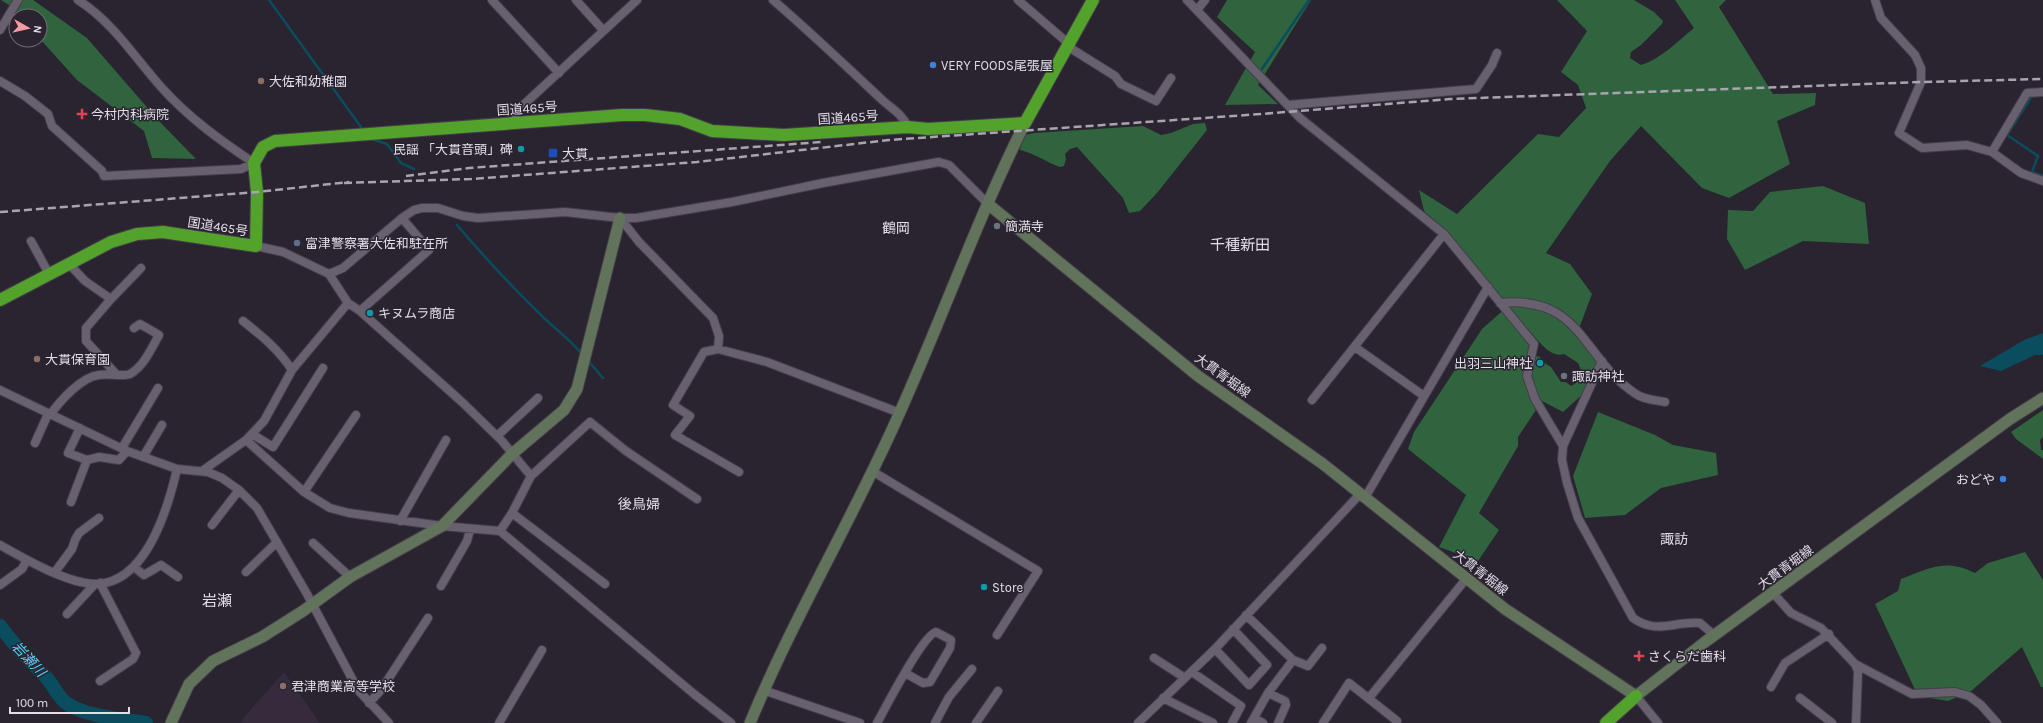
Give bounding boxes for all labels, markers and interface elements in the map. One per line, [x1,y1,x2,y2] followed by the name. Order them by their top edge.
[8,8,48,48] north arrow
[30,25,44,34] text: N
[941,58,1053,73] place label: VERY FOODS尾張屋
[928,60,938,70] marker: VERY FOODS尾張屋
[269,74,347,89] place label: 大佐和幼稚園
[256,76,266,86] marker: 大佐和幼稚園
[496,99,558,118] street label: 国道465号
[91,107,169,122] place label: 今村内科病院
[76,108,88,120] marker: 今村内科病院
[817,108,879,127] street label: 国道465号
[393,142,513,157] place label: 民謡 「大貫音頭」碑
[516,144,526,154] marker: 民謡 「大貫音頭」碑
[562,146,588,161] place label: 大貫
[547,147,559,159] marker: 大貫
[187,214,249,239] street label: 国道465号
[1005,219,1044,234] place label: 簡満寺
[882,220,910,237] district label: 鶴岡
[992,221,1002,231] marker: 簡満寺
[305,236,448,251] place label: 富津警察署大佐和駐在所
[1210,236,1270,254] district label: 千種新田
[292,238,302,248] marker: 富津警察署大佐和駐在所
[378,306,455,321] place label: キヌムラ商店
[365,308,375,318] marker: キヌムラ商店
[1192,350,1253,401] street label: 大貫青堀線
[45,352,110,367] place label: 大貫保育園
[32,354,42,364] marker: 大貫保育園
[1454,356,1532,371] place label: 出羽三山神社
[1535,358,1545,368] marker: 出羽三山神社
[1572,369,1624,384] place label: 諏訪神社
[1559,371,1569,381] marker: 諏訪神社
[1956,472,1995,487] place label: おどや
[1998,474,2008,484] marker: おどや
[618,496,660,513] district label: 後鳥婦
[1660,531,1688,548] district label: 諏訪
[1755,542,1816,593] street label: 大貫青堀線
[1450,546,1511,598] street label: 大貫青堀線
[992,580,1024,595] place label: Store
[979,582,989,592] marker: Store
[202,592,232,610] district label: 岩瀬
[8,638,51,682] water label: 岩瀬川
[1648,649,1726,664] place label: さくらだ歯科
[1633,650,1645,662] marker: さくらだ歯科
[291,679,395,694] place label: 君津商業高等学校
[278,681,288,691] marker: 君津商業高等学校
[10,689,129,715] scale bar
[16,696,48,710] text: 100 m

